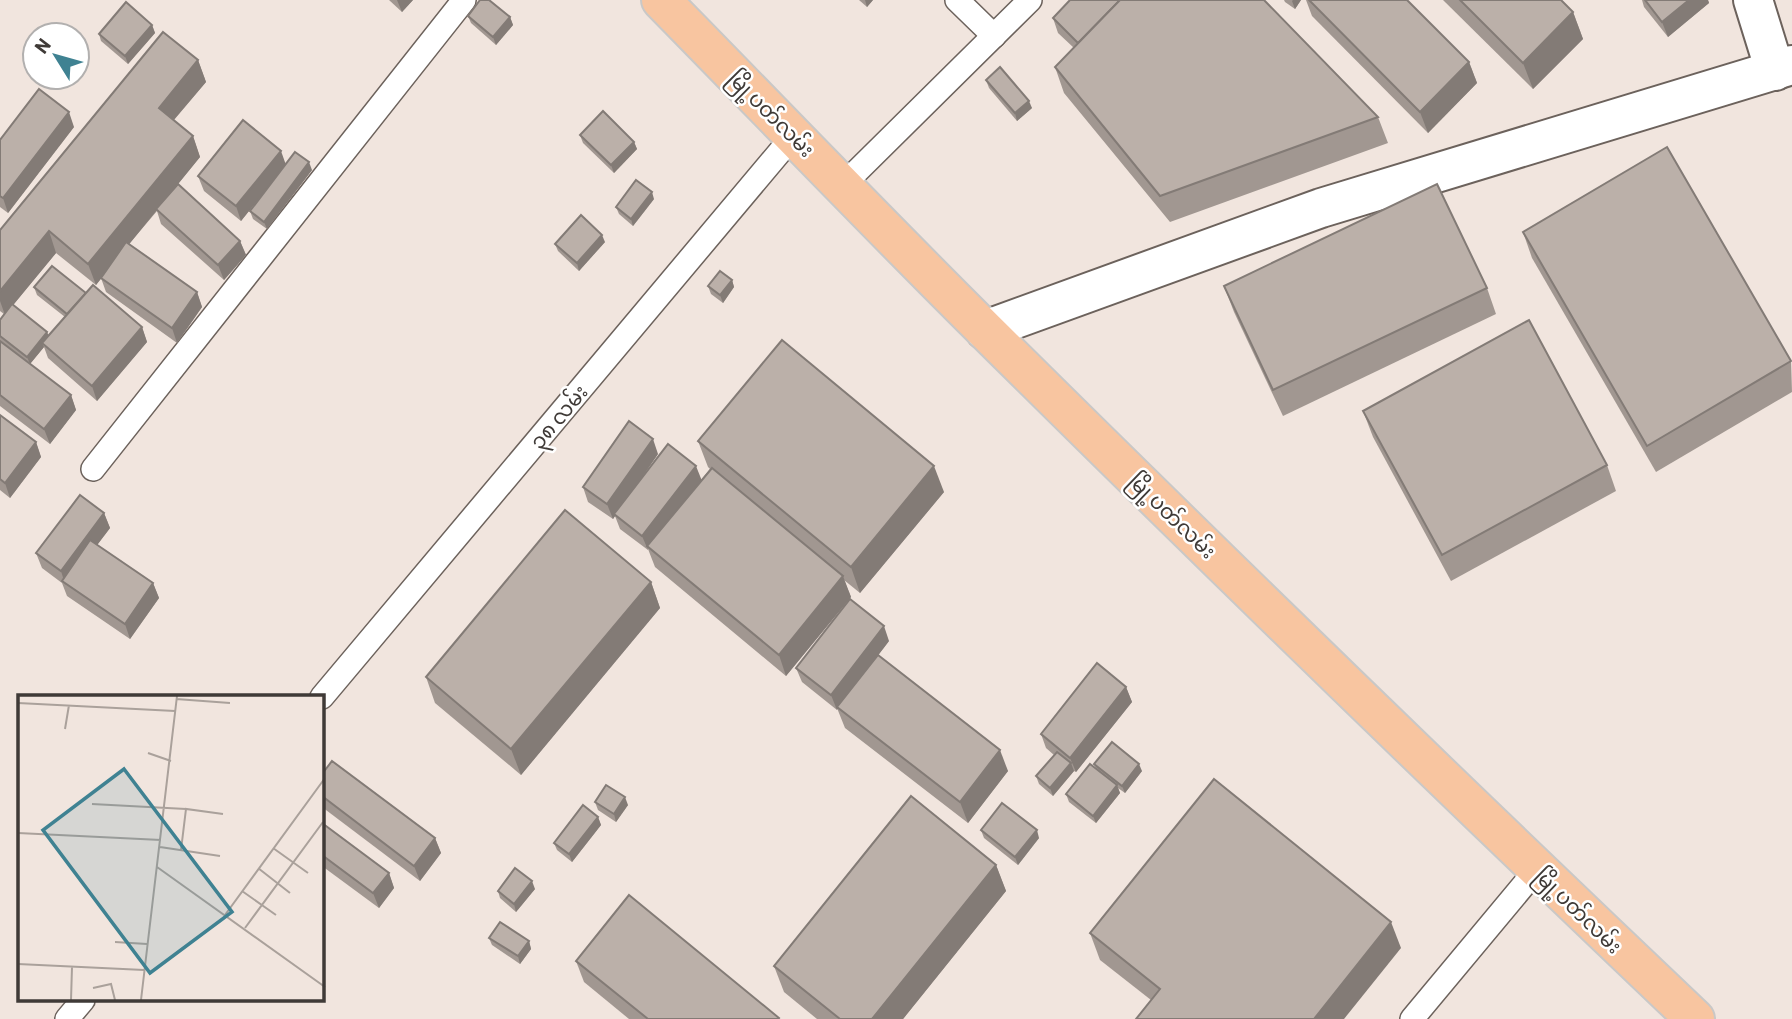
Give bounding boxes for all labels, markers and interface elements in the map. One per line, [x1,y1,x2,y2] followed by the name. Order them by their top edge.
[21,21,91,91] north arrow
[29,33,55,57] text: N
[719,63,822,166] street label: မြို့ပတ်လမ်း
[522,378,597,457] street label: ၃၈ လမ်း
[1120,466,1223,567] street label: မြို့ပတ်လမ်း
[18,695,324,1002] inset map
[1526,861,1629,962] street label: မြို့ပတ်လမ်း

